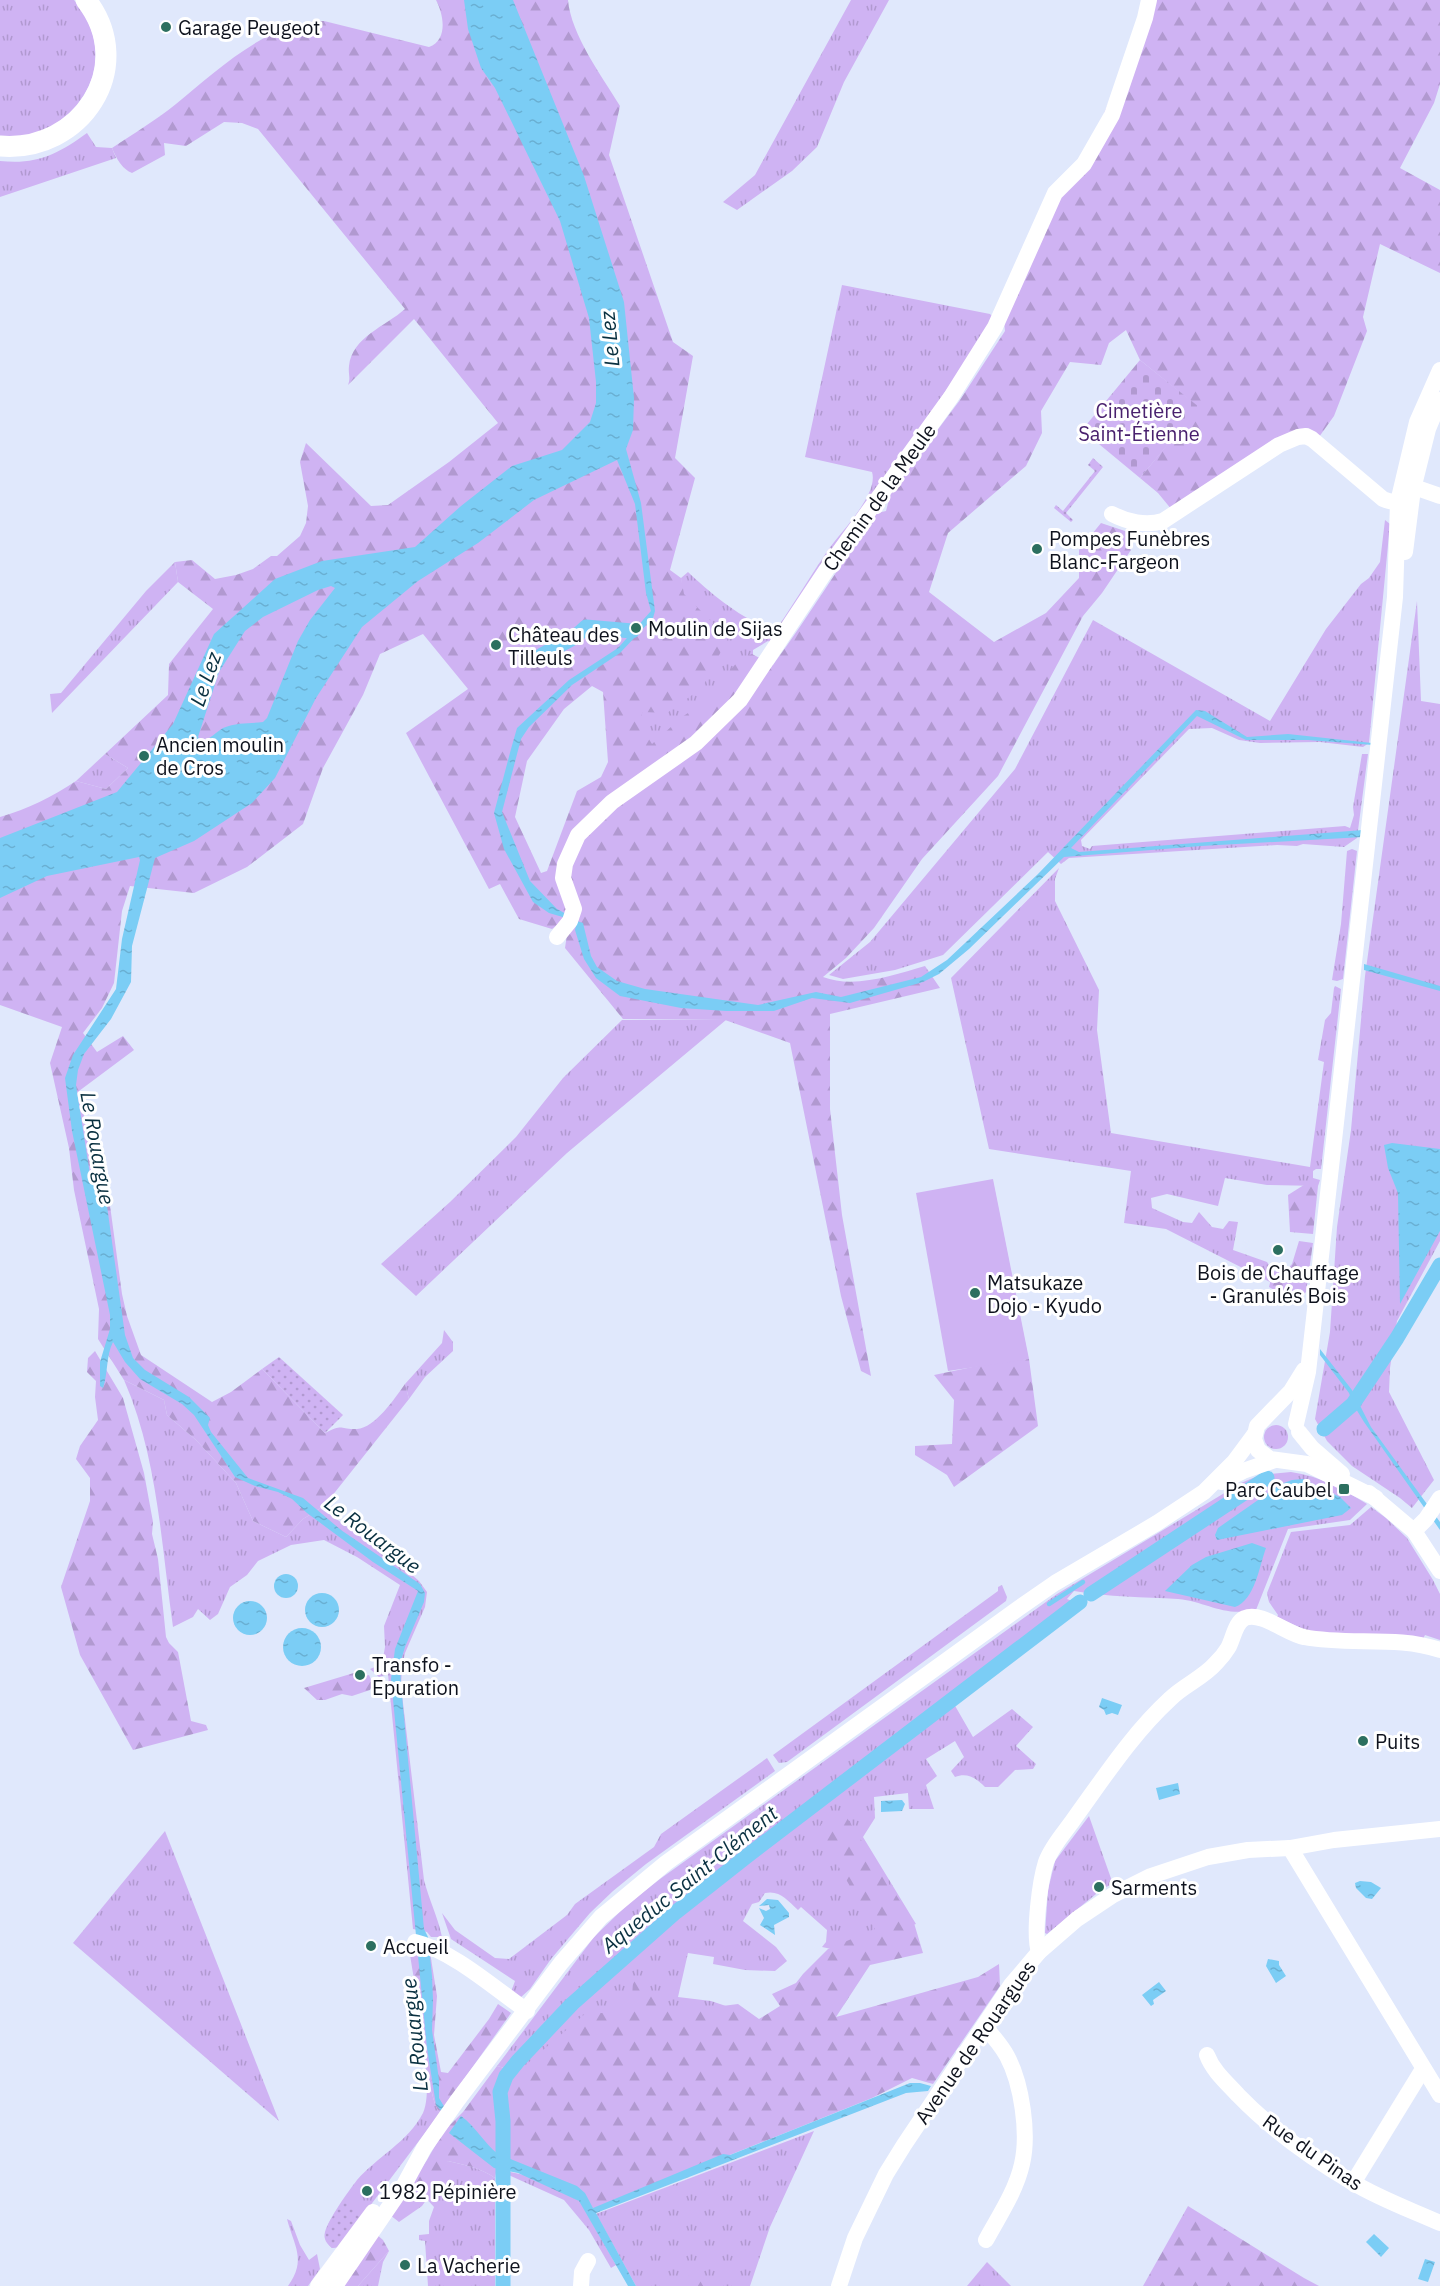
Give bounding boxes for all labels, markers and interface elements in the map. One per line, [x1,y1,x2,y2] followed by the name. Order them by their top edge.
[178,14,320,41] place label: Garage Peugeot
[159,20,173,34] marker: Garage Peugeot
[593,310,625,368] water label: Le Lez
[1078,397,1200,447] park label: Cimetière Saint-Étienne
[816,418,942,576] street label: Chemin de la Meule
[1049,525,1210,575] place label: Pompes Funèbres Blanc-Fargeon
[1030,542,1044,556] marker: Pompes Funèbres Blanc-Fargeon
[648,615,783,642] place label: Moulin de Sijas
[508,621,619,671] place label: Château des Tilleuls
[629,621,643,635] marker: Moulin de Sijas
[489,638,503,652] marker: Château des Tilleuls
[183,648,227,710] water label: Le Lez
[156,731,284,781] place label: Ancien moulin de Cros
[137,749,151,763] marker: Ancien moulin de Cros
[74,1089,122,1207] water label: Le Rouargue
[1271,1243,1285,1257] marker: Bois de Chauffage - Granulés Bois
[1197,1259,1359,1309] place label: Bois de Chauffage - Granulés Bois
[987,1269,1102,1319] place label: Matsukaze Dojo - Kyudo
[968,1286,982,1300] marker: Matsukaze Dojo - Kyudo
[1225,1476,1332,1503] place label: Parc Caubel
[1337,1482,1351,1496] marker: Parc Caubel
[319,1489,427,1580] water label: Le Rouargue
[372,1651,459,1701] place label: Transfo - Epuration
[353,1668,367,1682] marker: Transfo - Epuration
[1375,1728,1420,1755] place label: Puits
[1356,1734,1370,1748] marker: Puits
[594,1798,784,1959] water label: Aqueduc Saint-Clément
[1111,1874,1197,1901] place label: Sarments
[1092,1880,1106,1894] marker: Sarments
[383,1933,449,1960] place label: Accueil
[364,1939,378,1953] marker: Accueil
[908,1955,1042,2129] street label: Avenue de Rouargues
[394,1977,434,2093] water label: Le Rouargue
[1258,2108,1368,2196] street label: Rue du Pinas
[379,2178,517,2205] place label: 1982 Pépinière
[360,2184,374,2198] marker: 1982 Pépinière
[417,2252,520,2279] place label: La Vacherie
[398,2258,412,2272] marker: La Vacherie

